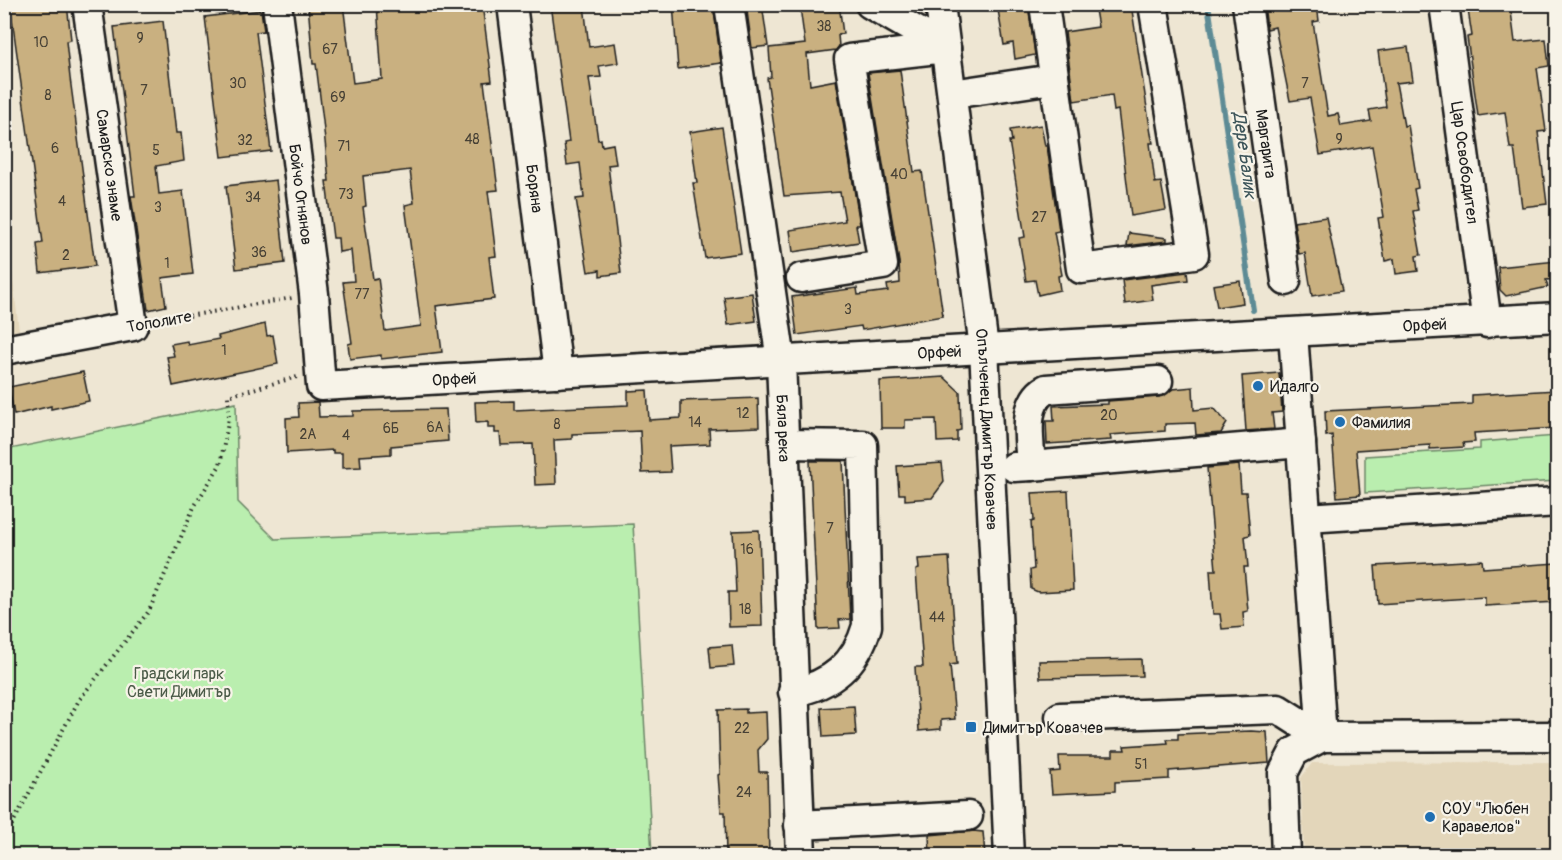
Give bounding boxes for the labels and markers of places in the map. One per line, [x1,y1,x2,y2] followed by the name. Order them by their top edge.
[1270,377,1320,397] place label: Идалго
[1251,379,1265,393] marker: Идалго
[1352,413,1411,433] place label: Фамилия
[1333,415,1347,429] marker: Фамилия
[982,718,1103,738] place label: Димитър Ковачев
[964,720,978,734] marker: Димитър Ковачев
[1442,799,1529,837] place label: СОУ "Любен Каравелов"
[1423,810,1437,824] marker: СОУ "Любен Каравелов"

